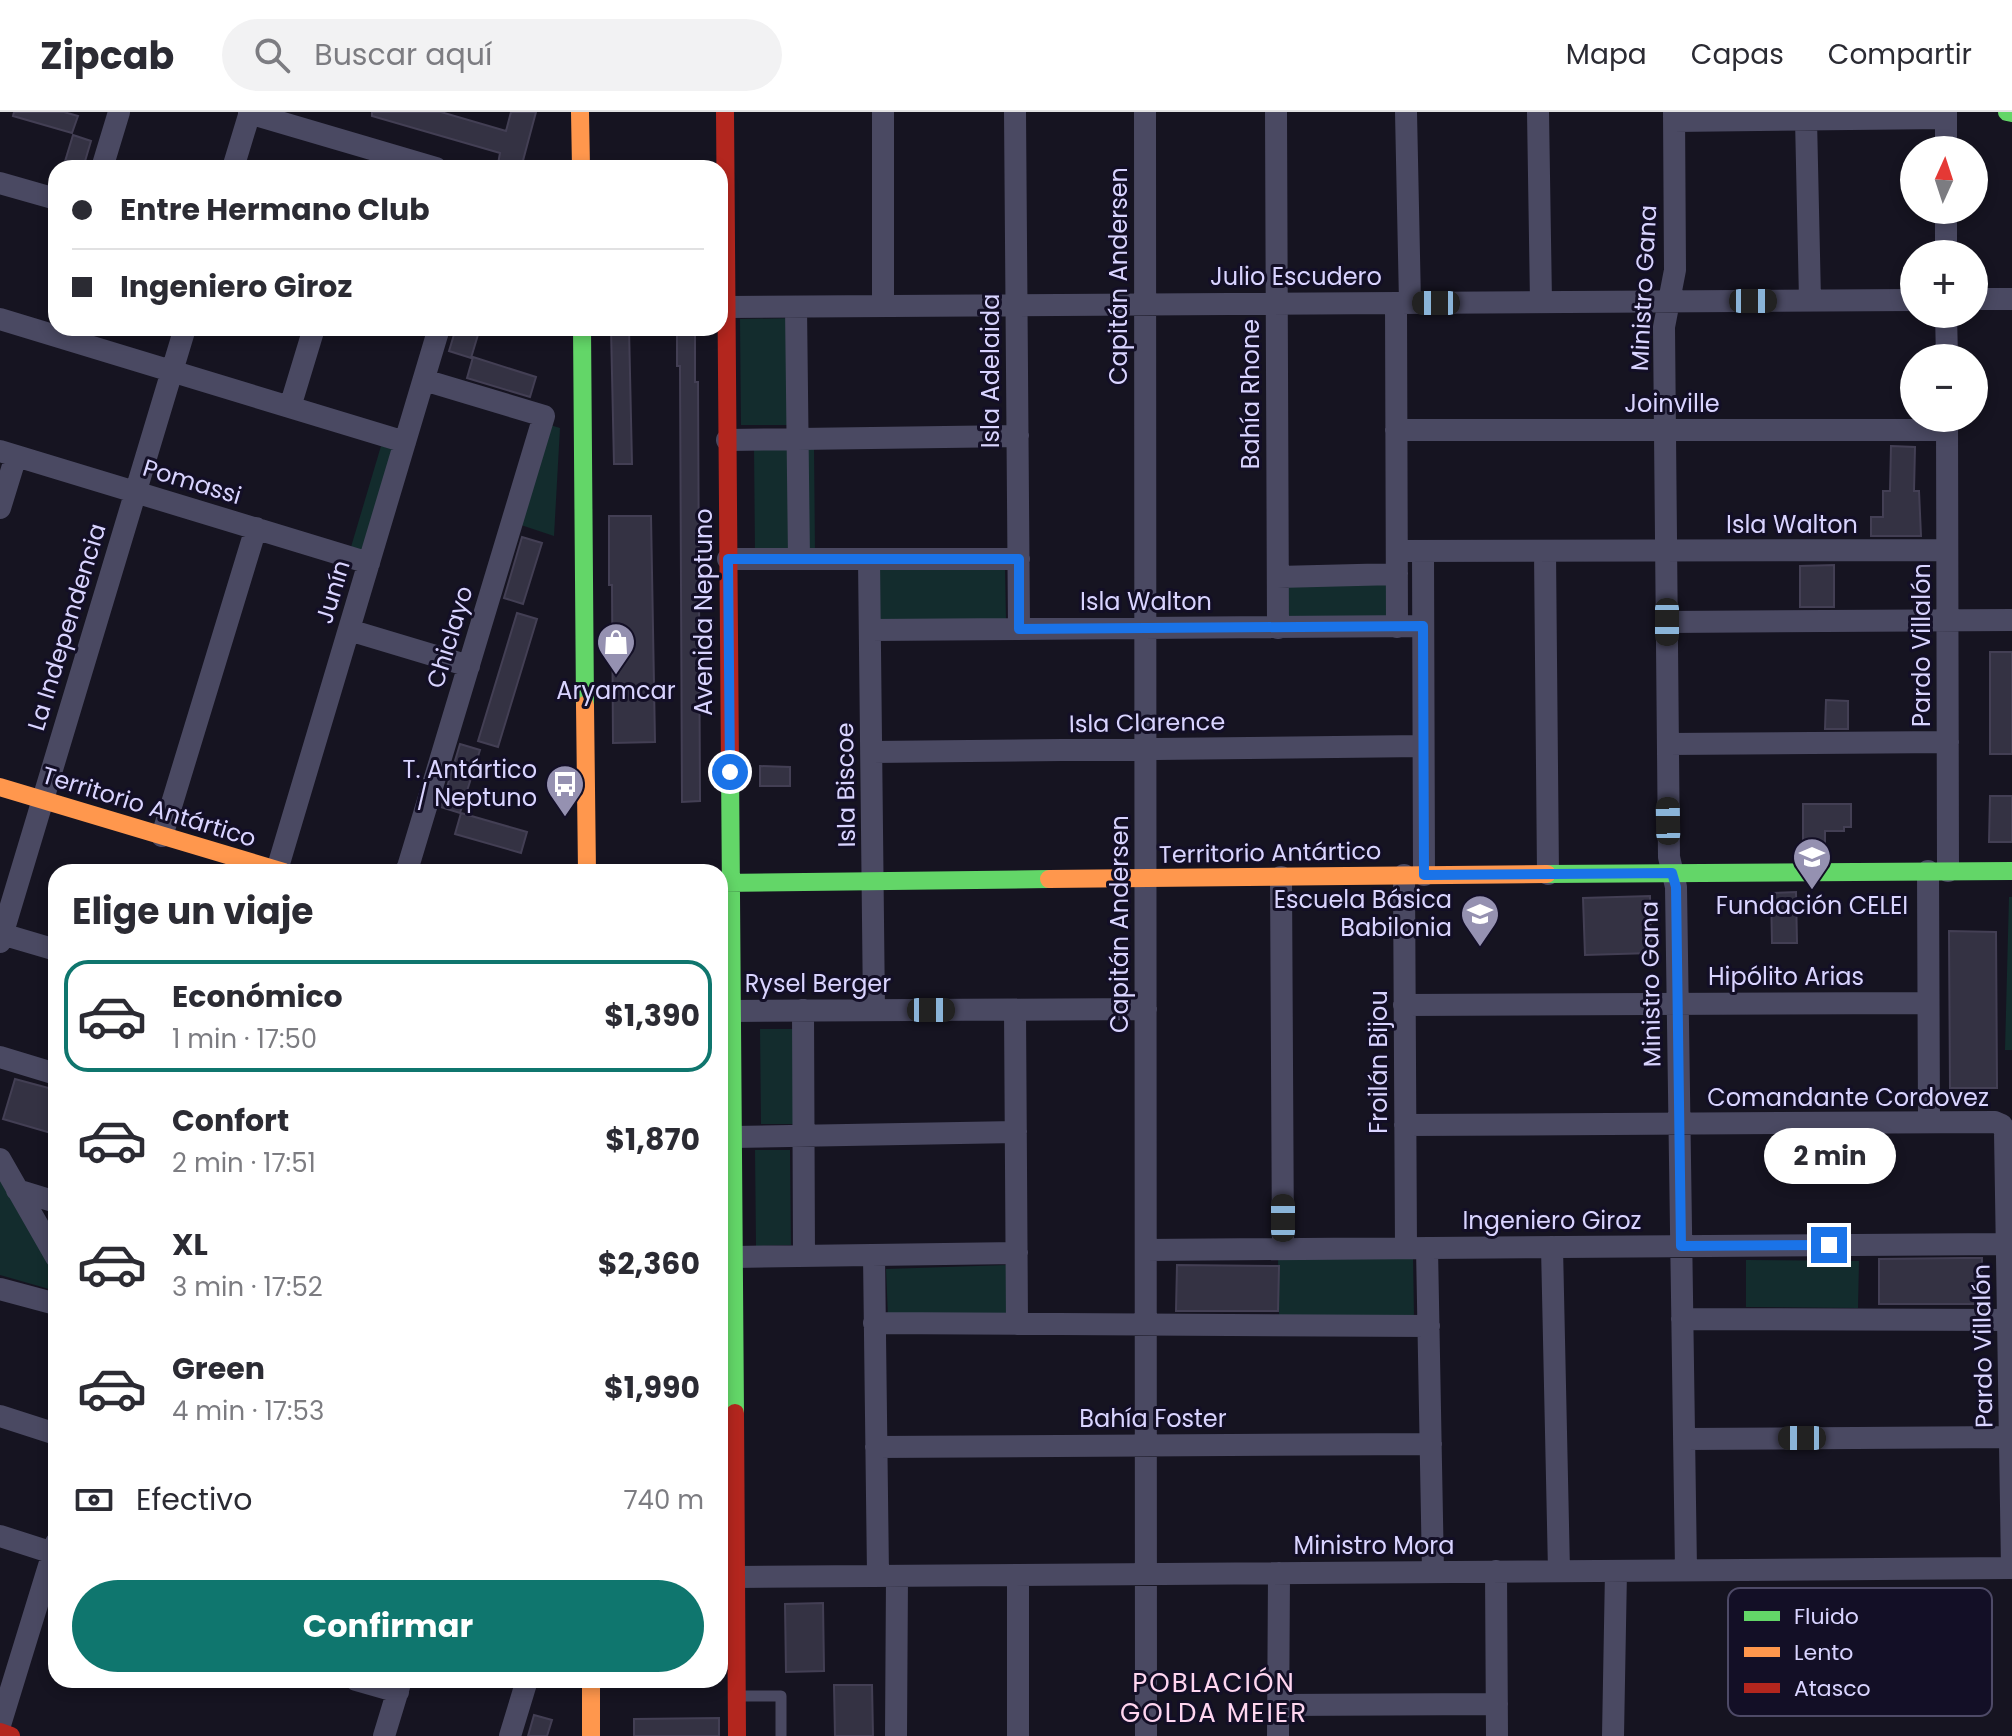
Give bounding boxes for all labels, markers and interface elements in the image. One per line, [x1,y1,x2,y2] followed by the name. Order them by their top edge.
[222,19,782,91] search box
[40,29,174,82] text: Zipcab
[250,33,294,77] icon: search
[314,33,492,76] text: Buscar aquí
[1566,35,1647,74] text: Mapa
[1691,35,1784,74] text: Capas
[1828,35,1972,74] text: Compartir
[1900,136,1988,224] north arrow
[1900,136,1988,432] map controls
[1102,167,1135,385] street label: Capitán Andersen
[120,188,430,231] text: Entre Hermano Club
[1623,204,1664,372] street label: Ministro Gana
[1900,240,1988,328] button: +
[1210,260,1382,293] street label: Julio Escudero
[120,265,352,308] text: Ingeniero Giroz
[1729,289,1777,313] car
[1412,291,1460,315] car
[974,294,1007,448] street label: Isla Adelaida
[1234,319,1267,469] street label: Bahía Rhone
[1900,344,1988,432] button: −
[1624,387,1720,420] street label: Joinville
[139,451,245,512] street label: Pomassi
[687,508,720,716] street label: Avenida Neptuno
[1726,508,1858,541] street label: Isla Walton
[19,519,114,734] street label: La Independencia
[307,556,358,628] street label: Junín
[1905,563,1938,727] street label: Pardo Villalón
[418,582,481,692] street label: Chiclayo
[1080,585,1212,618] street label: Isla Walton
[1655,598,1679,646] car
[595,621,637,676] shop icon: Aryamcar
[556,674,676,707] place label: Aryamcar
[1069,705,1225,740] street label: Isla Clarence
[828,722,863,848] street label: Isla Biscoe
[403,753,537,814] place label: T. Antártico / Neptuno
[712,754,748,790] route start
[38,758,260,855] street label: Territorio Antártico
[544,763,586,818] bus stop icon: T. Antártico / Neptuno
[1656,797,1680,845] car
[1103,815,1136,1033] street label: Capitán Andersen
[1159,834,1381,871] street label: Territorio Antártico
[1791,836,1833,891] school or university icon: Fundación CELEI
[1274,883,1452,944] place label: Escuela Básica Babilonia
[72,886,314,937] text: Elige un viaje
[1716,889,1908,922] place label: Fundación CELEI
[1459,893,1501,948] school or university icon: Escuela Básica Babilonia
[1633,901,1668,1067] street label: Ministro Gana
[1708,960,1864,993] street label: Hipólito Arias
[745,967,891,1000] street label: Rysel Berger
[172,975,343,1018] text: Económico
[76,980,148,1052] icon: car
[1362,990,1395,1134] street label: Froilán Bijou
[604,994,700,1037] text: $1,390
[907,998,955,1022] car
[172,1021,317,1057] text: 1 min · 17:50
[1707,1081,1989,1114] street label: Comandante Cordovez
[172,1099,289,1142] text: Confort
[76,1104,148,1176] icon: car
[605,1118,700,1161] text: $1,870
[1763,1129,1895,1185] callout: 2 min
[1793,1138,1867,1174] text: 2 min
[172,1145,316,1181] text: 2 min · 17:51
[1271,1194,1295,1242] car
[1462,1204,1642,1237] street label: Ingeniero Giroz
[172,1223,208,1266] text: XL
[1811,1227,1847,1263] route end
[76,1228,148,1300] icon: car
[598,1242,700,1285] text: $2,360
[1965,1264,2000,1428] street label: Pardo Villalón
[172,1269,323,1305] text: 3 min · 17:52
[172,1347,265,1390] text: Green
[76,1352,148,1424] icon: car
[604,1366,700,1409] text: $1,990
[172,1393,324,1429] text: 4 min · 17:53
[1079,1402,1227,1435] street label: Bahía Foster
[1778,1426,1826,1450] car
[72,1478,116,1522] icon: cash
[136,1478,252,1521] text: Efectivo
[623,1482,704,1518] text: 740 m
[1293,1529,1455,1562] street label: Ministro Mora
[72,1580,704,1672] button: Confirmar
[1728,1588,1992,1716] legend
[1794,1601,1859,1632] text: Fluido
[1794,1637,1853,1668] text: Lento
[1120,1665,1308,1731] district label: POBLACIÓN GOLDA MEIER
[1794,1673,1871,1704] text: Atasco

